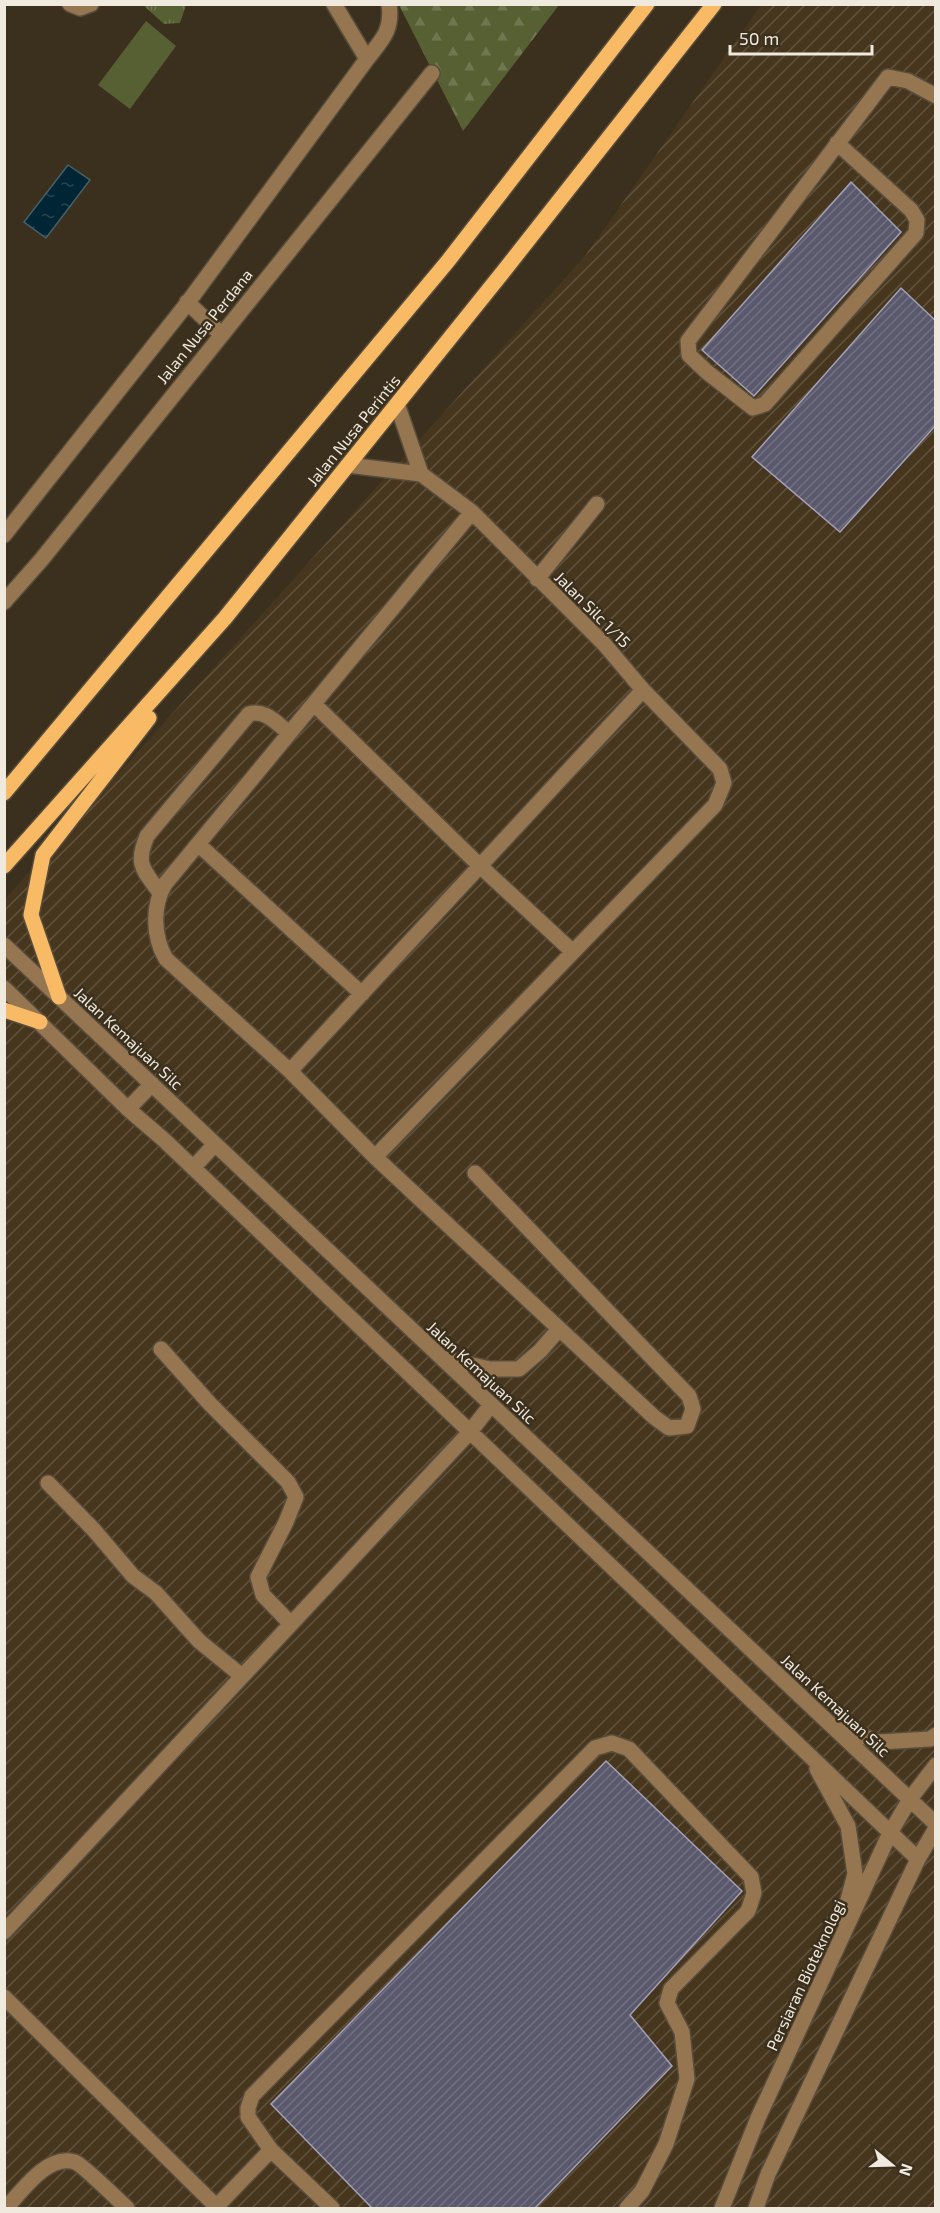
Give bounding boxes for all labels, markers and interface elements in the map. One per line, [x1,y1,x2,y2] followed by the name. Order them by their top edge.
[730,18,872,56] scale bar
[739,27,779,49] text: 50 m
[152,265,256,387] street label: Jalan Nusa Perdana
[302,371,404,489] street label: Jalan Nusa Perintis
[551,567,635,651] street label: Jalan Silc 1/15
[70,983,187,1094] street label: Jalan Kemajuan Silc
[423,1317,540,1428] street label: Jalan Kemajuan Silc
[777,1650,894,1761] street label: Jalan Kemajuan Silc
[762,1897,848,2053] street label: Persiaran Bioteknologi
[862,2135,922,2195] north arrow
[896,2161,918,2179] text: N

